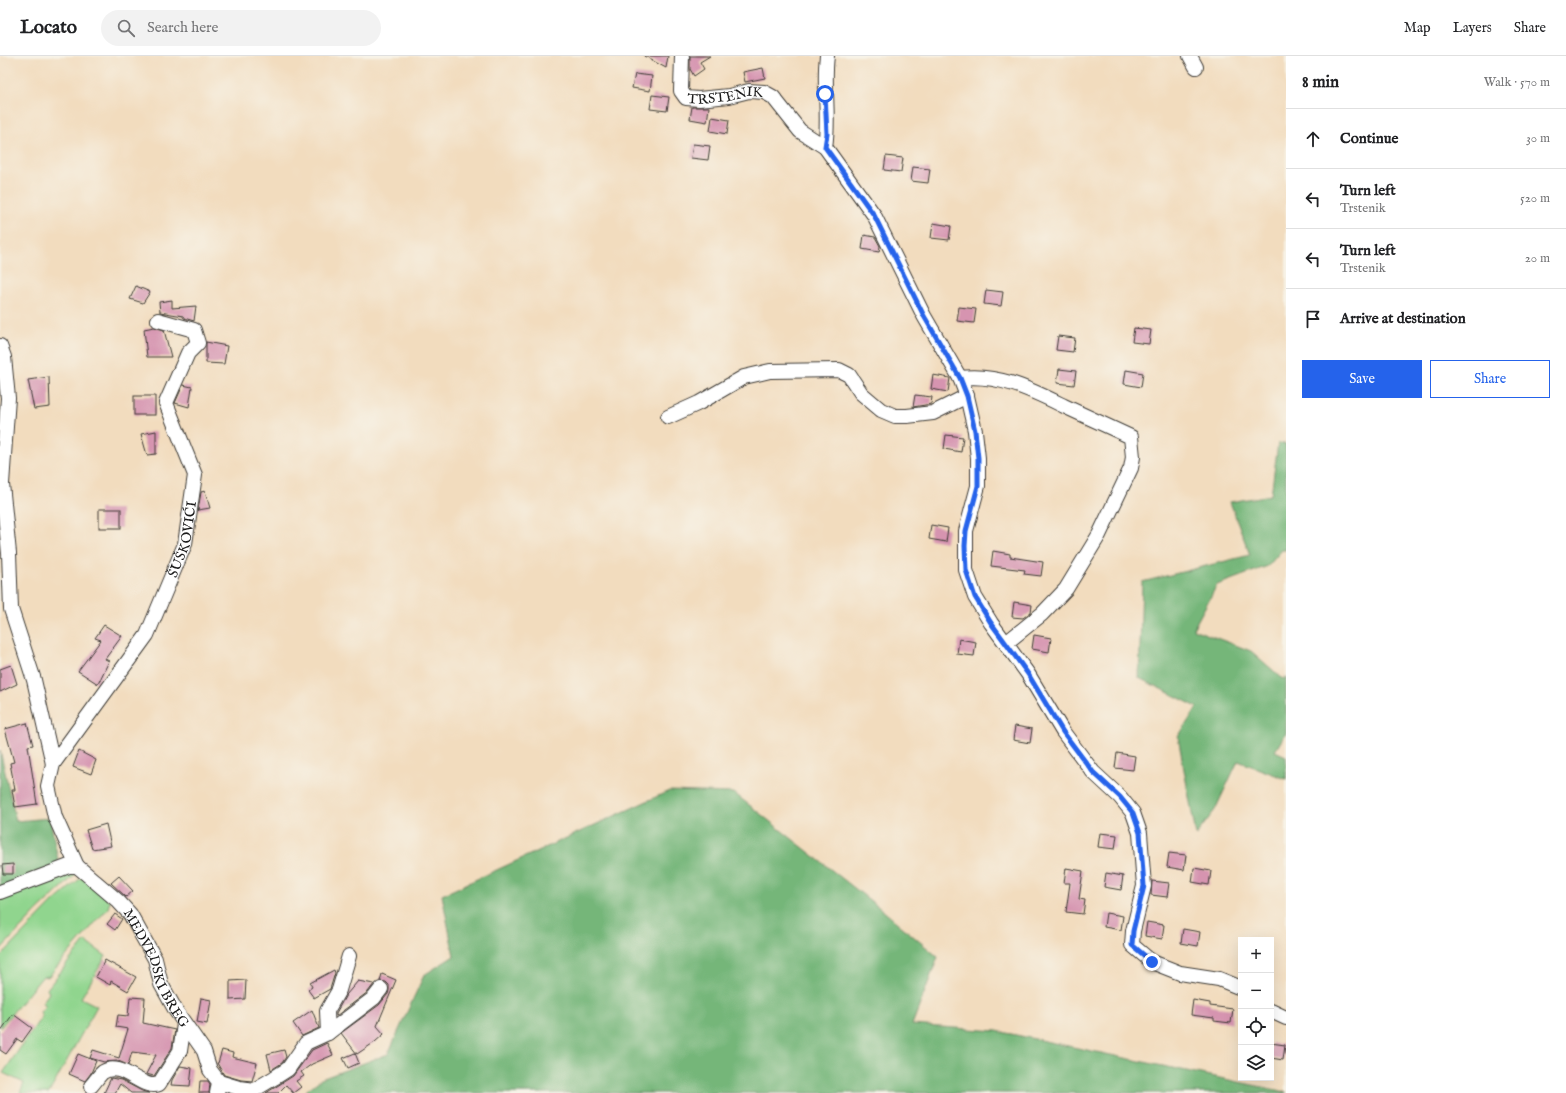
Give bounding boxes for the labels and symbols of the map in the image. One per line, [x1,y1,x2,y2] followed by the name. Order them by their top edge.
[687,83,764,109] street label: TRSTENIK
[816,85,834,103] route start
[163,500,201,580] street label: ŠUŠKOVIĆI
[119,906,193,1032] street label: MEDVEDSKI BREG
[1143,953,1161,971] route end

